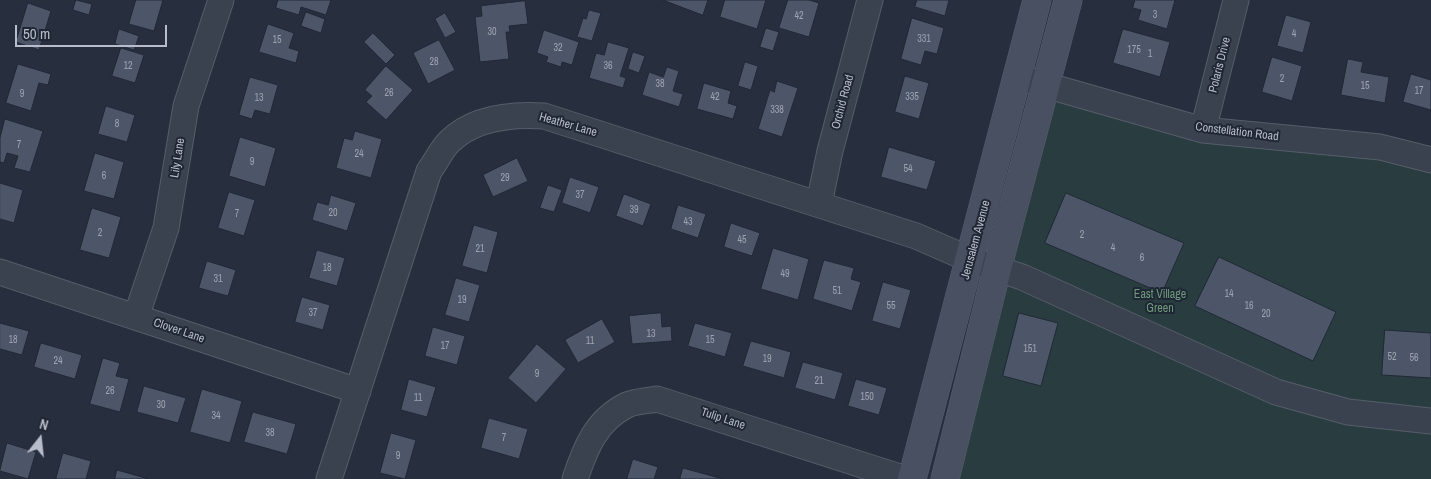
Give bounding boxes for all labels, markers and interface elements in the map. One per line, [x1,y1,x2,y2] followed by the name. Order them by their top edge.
[1153,9,1157,21] house number: 3
[794,10,804,22] house number: 42
[18,15,170,47] scale bar
[23,23,50,44] text: 50 m
[487,26,497,38] house number: 30
[1292,28,1296,40] house number: 4
[917,33,931,45] house number: 331
[272,34,282,46] house number: 15
[1206,36,1234,94] street label: Polaris Drive
[553,42,563,54] house number: 32
[1127,44,1141,56] house number: 175
[1148,48,1152,60] house number: 1
[429,56,439,68] house number: 28
[123,60,133,72] house number: 12
[603,60,613,72] house number: 36
[829,73,857,131] street label: Orchid Road
[1280,73,1284,85] house number: 2
[655,78,665,90] house number: 38
[1360,80,1370,92] house number: 15
[1414,85,1424,97] house number: 17
[384,87,394,99] house number: 26
[20,88,24,100] house number: 9
[710,91,720,103] house number: 42
[905,91,919,103] house number: 335
[254,92,264,104] house number: 13
[770,104,784,116] house number: 338
[537,110,599,140] street label: Heather Lane
[115,118,119,130] house number: 8
[1195,120,1279,144] street label: Constellation Road
[168,137,188,179] street label: Lily Lane
[17,139,21,151] house number: 7
[354,148,364,160] house number: 24
[250,156,254,168] house number: 9
[903,163,913,175] house number: 54
[102,170,106,182] house number: 6
[500,172,510,184] house number: 29
[575,189,585,201] house number: 37
[959,199,993,281] street label: Jerusalem Avenue
[629,204,639,216] house number: 39
[328,207,338,219] house number: 20
[235,208,239,220] house number: 7
[683,216,693,228] house number: 43
[98,227,102,239] house number: 2
[1080,229,1084,241] house number: 2
[737,234,747,246] house number: 45
[1111,242,1115,254] house number: 4
[475,243,485,255] house number: 21
[1140,252,1144,264] house number: 6
[322,262,332,274] house number: 18
[780,268,790,280] house number: 49
[213,273,223,285] house number: 31
[832,285,842,297] house number: 51
[1134,288,1186,316] park label: East Village Green
[1224,288,1234,300] house number: 14
[457,294,467,306] house number: 19
[886,300,896,312] house number: 55
[1244,300,1254,312] house number: 16
[308,307,318,319] house number: 37
[1261,308,1271,320] house number: 20
[152,316,206,346] street label: Clover Lane
[646,328,656,340] house number: 13
[8,334,18,346] house number: 18
[705,334,715,346] house number: 15
[586,335,594,347] house number: 11
[440,340,450,352] house number: 17
[1023,343,1037,355] house number: 151
[1387,351,1397,363] house number: 52
[1409,352,1419,364] house number: 56
[762,353,772,365] house number: 19
[53,355,63,367] house number: 24
[535,368,539,380] house number: 9
[814,375,824,387] house number: 21
[105,385,115,397] house number: 26
[860,391,874,403] house number: 150
[414,392,422,404] house number: 11
[156,399,166,411] house number: 30
[699,405,747,433] street label: Tulip Lane
[211,410,221,422] house number: 34
[15,414,65,464] north arrow
[38,415,51,434] text: N
[265,427,275,439] house number: 38
[502,432,506,444] house number: 7
[396,450,400,462] house number: 9

